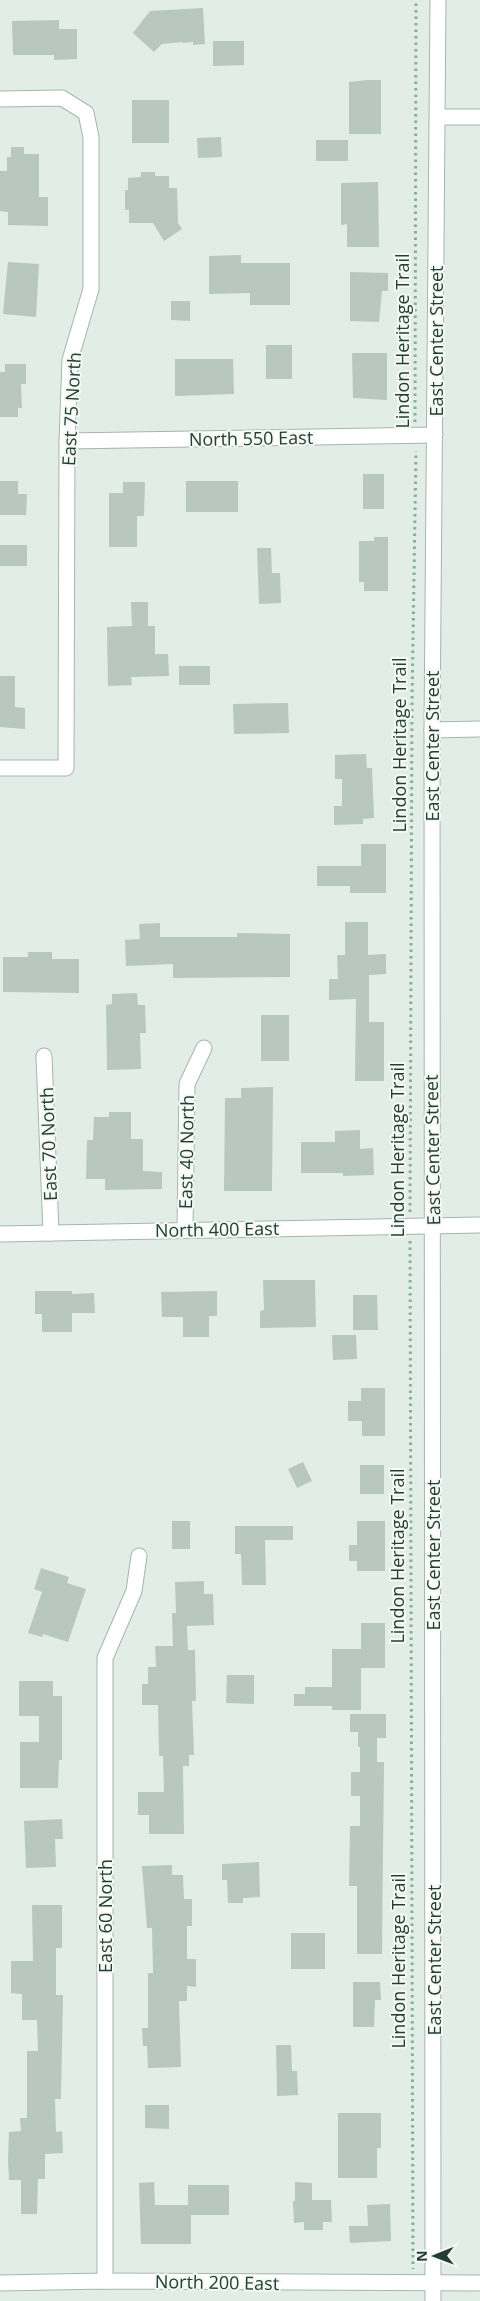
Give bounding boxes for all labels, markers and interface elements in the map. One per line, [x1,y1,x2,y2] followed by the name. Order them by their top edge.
[390,253,414,429] street label: Lindon Heritage Trail
[424,266,448,417] street label: East Center Street
[56,351,86,467] street label: East 75 North
[189,425,313,451] street label: North 550 East
[387,657,411,833] street label: Lindon Heritage Trail
[420,671,444,822] street label: East Center Street
[385,1062,409,1238] street label: Lindon Heritage Trail
[419,1074,445,1226] street label: East Center Street
[34,1087,62,1201] street label: East 70 North
[173,1095,199,1209] street label: East 40 North
[155,1216,279,1242] street label: North 400 East
[385,1468,409,1644] street label: Lindon Heritage Trail
[421,1480,445,1631] street label: East Center Street
[93,1859,117,1973] street label: East 60 North
[386,1873,410,2049] street label: Lindon Heritage Trail
[422,1885,446,2036] street label: East Center Street
[410,2231,460,2281] north arrow
[412,2250,431,2262] text: N
[155,2269,279,2295] street label: North 200 East

